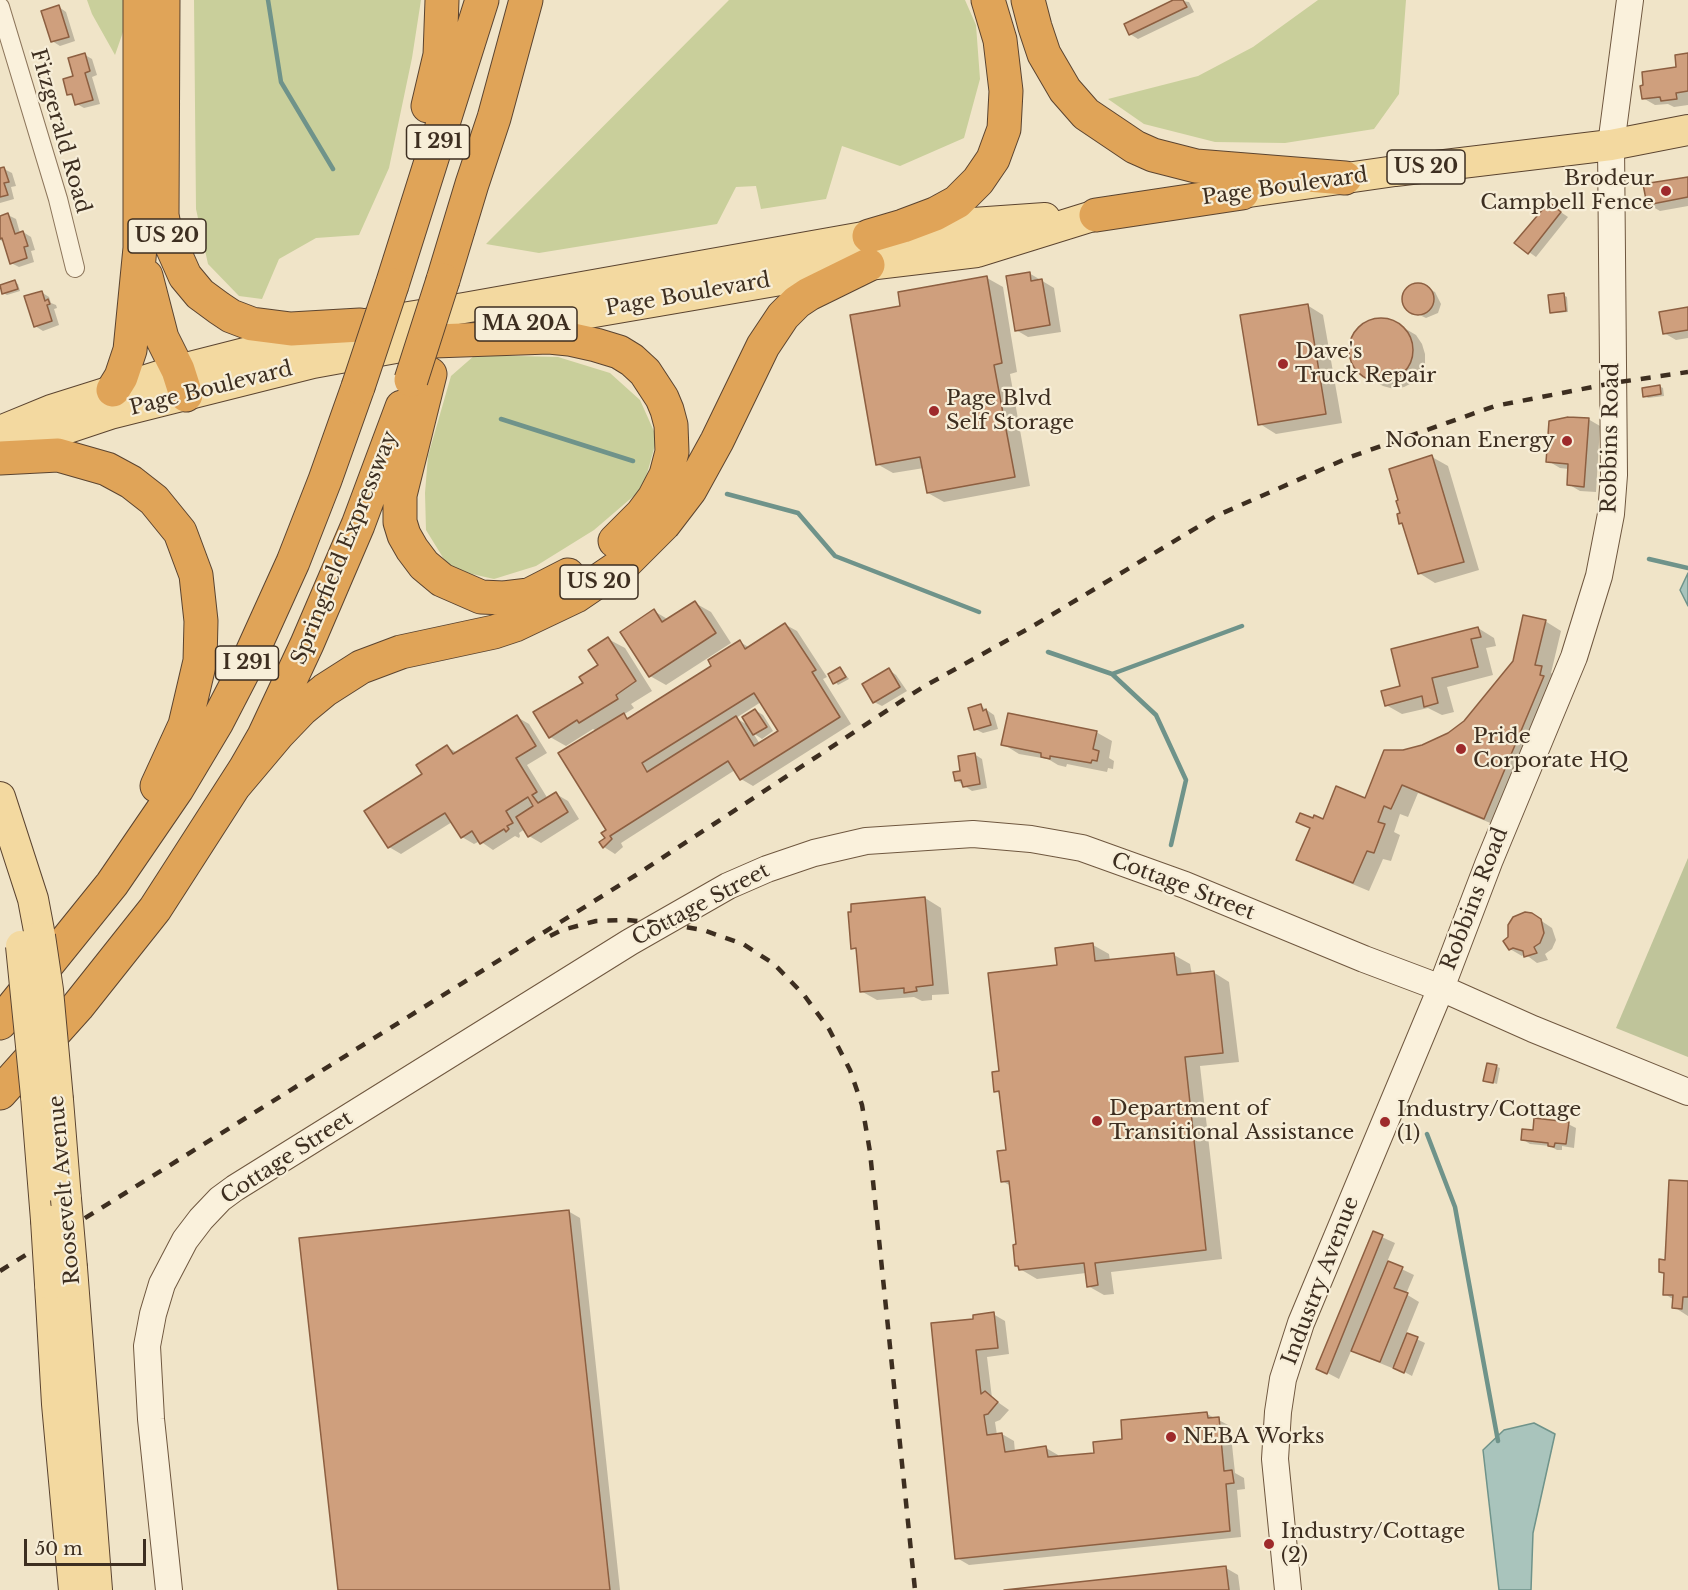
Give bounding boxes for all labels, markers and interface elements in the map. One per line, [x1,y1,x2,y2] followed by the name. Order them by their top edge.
[24,46,96,216] street label: Fitzgerald Road
[406,125,470,159] road number: I 291
[1387,150,1465,184] road number: US 20
[1201,163,1369,211] street label: Page Boulevard
[1480,166,1654,216] place label: Brodeur Campbell Fence
[1659,184,1673,198] marker: Brodeur Campbell Fence
[128,219,206,253] road number: US 20
[604,268,772,322] street label: Page Boulevard
[475,307,577,341] road number: MA 20A
[1295,339,1436,389] place label: Dave's Truck Repair
[127,357,295,421] street label: Page Boulevard
[1276,357,1290,371] marker: Dave's Truck Repair
[1597,362,1625,514] street label: Robbins Road
[946,386,1074,436] place label: Page Blvd Self Storage
[927,404,941,418] marker: Page Blvd Self Storage
[286,427,404,669] street label: Springfield Expressway
[1385,428,1555,454] place label: Noonan Energy
[1560,434,1574,448] marker: Noonan Energy
[560,565,638,599] road number: US 20
[216,646,278,680] road number: I 291
[1473,724,1628,774] place label: Pride Corporate HQ
[1454,742,1468,756] marker: Pride Corporate HQ
[1436,824,1514,974] street label: Robbins Road
[1108,848,1258,926] street label: Cottage Street
[628,858,774,952] street label: Cottage Street
[44,1094,86,1286] street label: Roosevelt Avenue
[1109,1096,1354,1146] place label: Department of Transitional Assistance
[1397,1097,1581,1147] place label: Industry/Cottage (1)
[216,1106,358,1210] street label: Cottage Street
[1090,1114,1104,1128] marker: Department of Transitional Assistance
[1378,1115,1392,1129] marker: Industry/Cottage (1)
[1277,1193,1365,1369] street label: Industry Avenue
[1183,1424,1325,1450] place label: NEBA Works
[1164,1430,1178,1444] marker: NEBA Works
[1281,1519,1465,1569] place label: Industry/Cottage (2)
[27,1527,148,1565] scale bar
[1262,1537,1276,1551] marker: Industry/Cottage (2)
[35,1538,83,1560] text: 50 m

